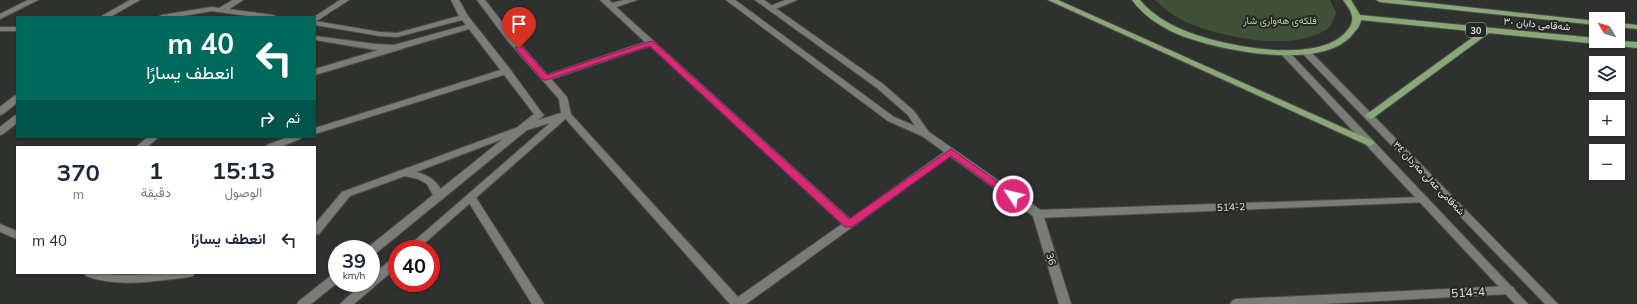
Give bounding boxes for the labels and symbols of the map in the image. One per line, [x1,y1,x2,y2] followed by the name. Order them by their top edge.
[502,7.0,536,48] pin
[1589,12,1625,48] north arrow
[1242,14,1317,27] park label: فلکەی هەواری شار
[1503,15,1571,33] street label: شەقامی دابان ٣٠
[1466,23,1486,37] road number: 30
[1390,138,1468,218] street label: شەقامی عەلی مەردان ٣٤
[992,175,1034,217] position arrow
[1217,200,1245,214] street label: 514-2
[388,240,440,292] speed limit sign: 40
[1043,251,1059,267] street label: 36
[1451,284,1485,300] street label: 514-4

